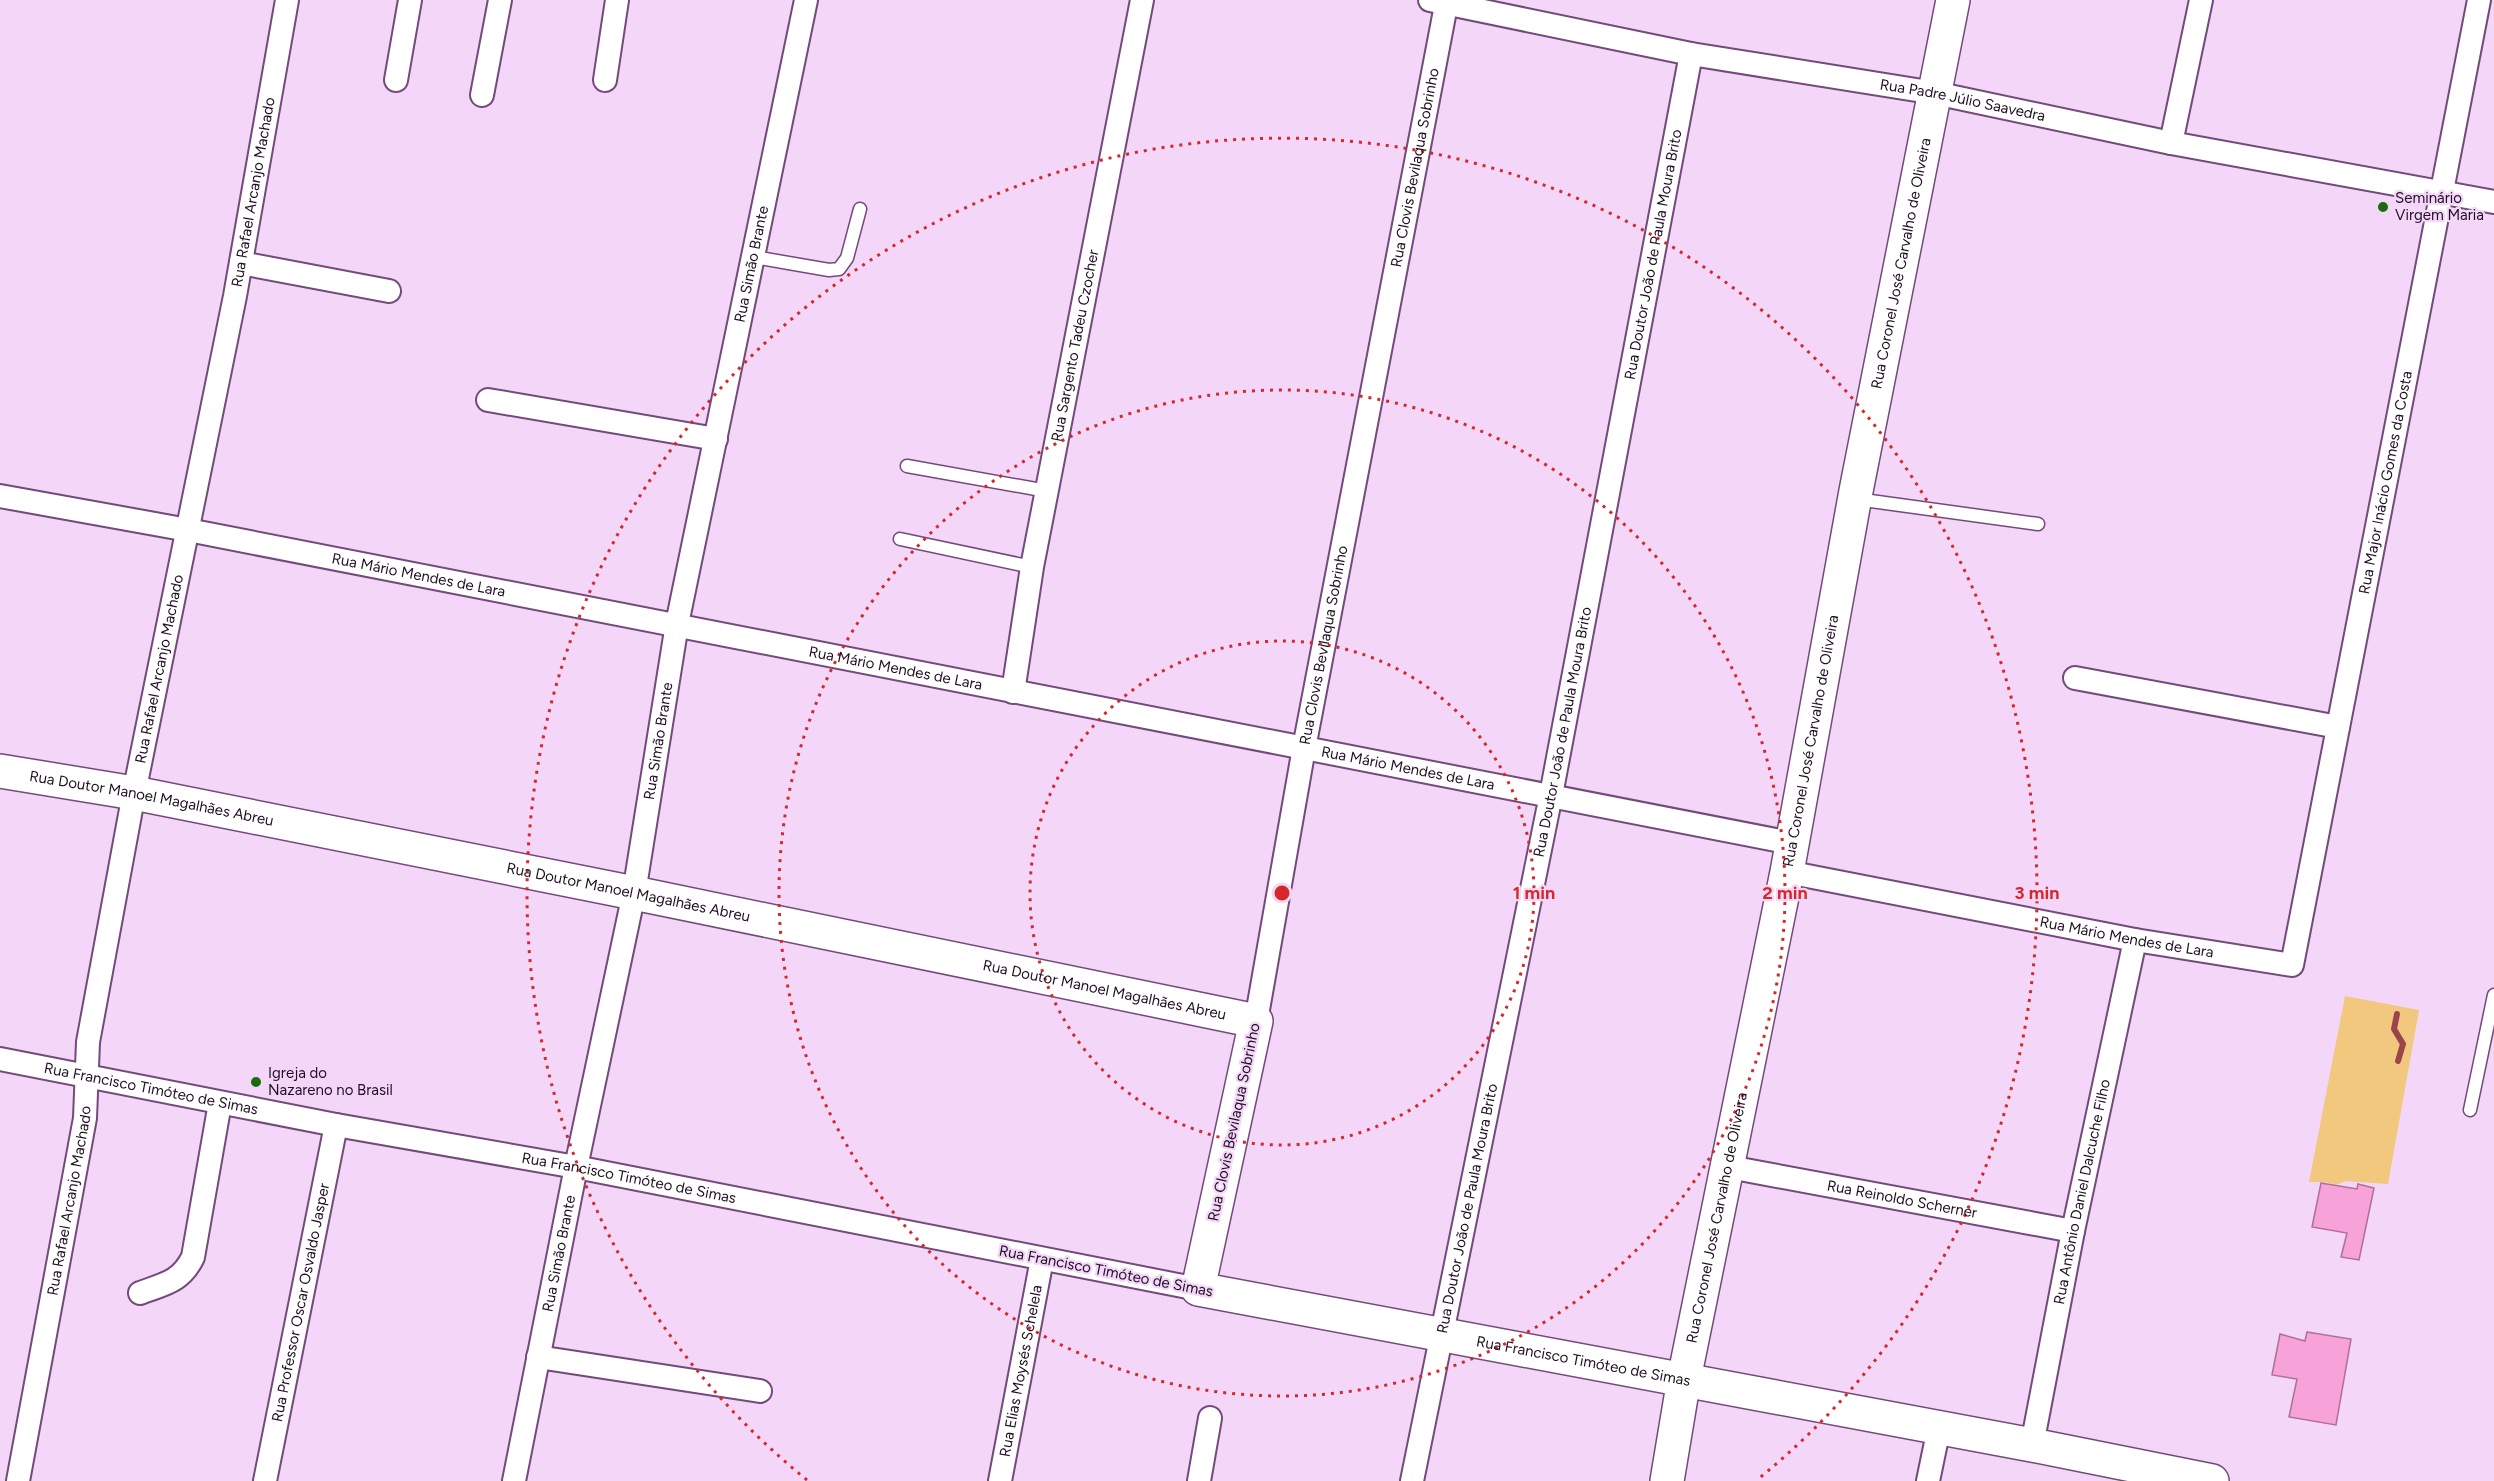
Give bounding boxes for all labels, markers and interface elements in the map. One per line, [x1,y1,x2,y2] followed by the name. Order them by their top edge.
[1387,66,1443,269] street label: Rua Clovis Bevilaqua Sobrinho
[1879,75,2047,125] street label: Rua Padre Júlio Saavedra
[228,96,279,288] street label: Rua Rafael Arcanjo Machado
[1621,128,1686,381] street label: Rua Doutor João de Paula Moura Brito
[1867,136,1935,390] street label: Rua Coronel José Carvalho de Oliveira
[2395,189,2484,224] place label: Seminário Virgem Maria
[2376,200,2390,214] marker: Seminário Virgem Maria
[731,204,772,324] street label: Rua Simão Brante
[1048,248,1102,443] street label: Rua Sargento Tadeu Czocher
[2355,369,2416,596] street label: Rua Major Inácio Gomes da Costa
[1296,544,1352,746] street label: Rua Clovis Bevilaqua Sobrinho
[330,549,507,601] street label: Rua Mário Mendes de Lara
[131,573,187,765] street label: Rua Rafael Arcanjo Machado
[1530,605,1595,859] street label: Rua Doutor João de Paula Moura Brito
[1779,614,1842,868] street label: Rua Coronel José Carvalho de Oliveira
[807,642,984,694] street label: Rua Mário Mendes de Lara
[640,681,677,801] street label: Rua Simão Brante
[1320,742,1496,794] street label: Rua Mário Mendes de Lara
[28,767,275,830] street label: Rua Doutor Manoel Magalhães Abreu
[505,859,752,926] street label: Rua Doutor Manoel Magalhães Abreu
[1513,882,1555,904] text: 1 min
[1762,882,1808,904] text: 2 min
[2015,882,2059,904] text: 3 min
[1272,883,1292,903] centre of rings
[2038,913,2215,961] street label: Rua Mário Mendes de Lara
[981,956,1228,1024] street label: Rua Doutor Manoel Magalhães Abreu
[1204,1021,1264,1223] street label: Rua Clovis Bevilaqua Sobrinho
[43,1059,260,1118] street label: Rua Francisco Timóteo de Simas
[268,1064,393,1099] place label: Igreja do Nazareno no Brasil
[249,1075,263,1089] marker: Igreja do Nazareno no Brasil
[2050,1077,2114,1306] street label: Rua Antônio Daniel Dalcuche Filho
[1433,1082,1501,1335] street label: Rua Doutor João de Paula Moura Brito
[1683,1091,1751,1345] street label: Rua Coronel José Carvalho de Oliveira
[43,1105,94,1297] street label: Rua Rafael Arcanjo Machado
[520,1149,737,1207] street label: Rua Francisco Timóteo de Simas
[1825,1176,1979,1222] street label: Rua Reinoldo Scherner
[268,1182,333,1423] street label: Rua Professor Oscar Osvaldo Jasper
[539,1193,579,1313] street label: Rua Simão Brante
[998,1241,1214,1301] street label: Rua Francisco Timóteo de Simas
[996,1283,1046,1458] street label: Rua Elias Moysés Schelela
[1475,1332,1692,1390] street label: Rua Francisco Timóteo de Simas

